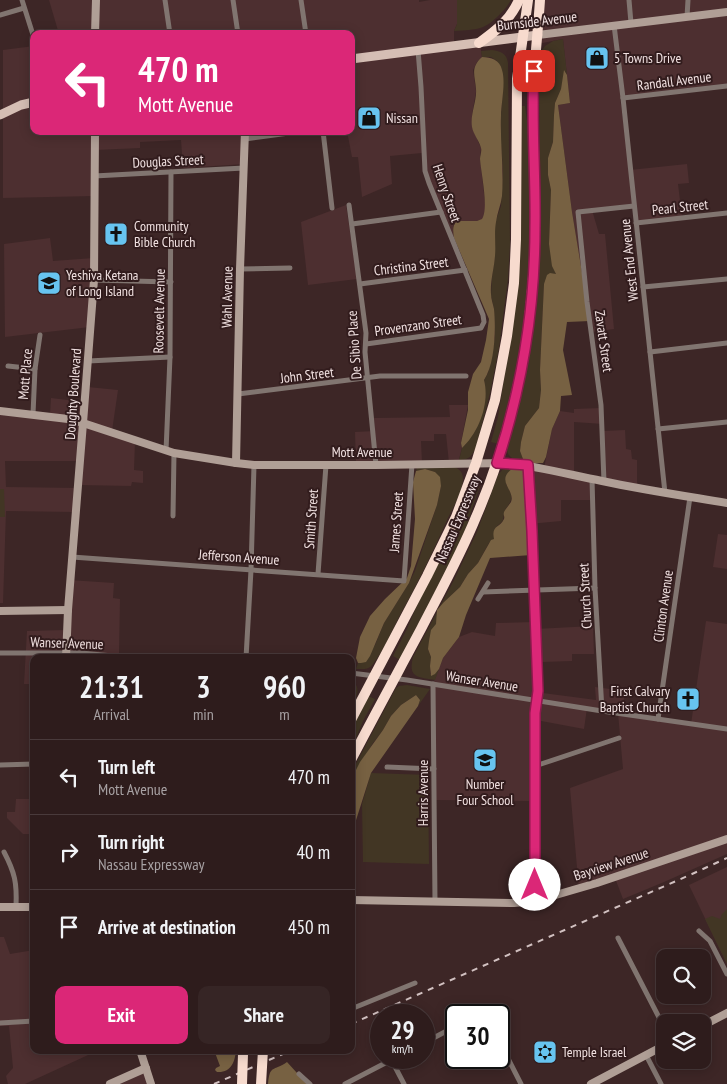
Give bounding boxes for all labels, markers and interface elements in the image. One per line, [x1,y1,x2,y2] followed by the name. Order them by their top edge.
[496,7,578,35] street label: Burnside Avenue
[584,45,610,71] shop icon: 5 Towns Drive
[138,46,219,92] text: 470 m
[614,49,681,67] place label: 5 Towns Drive
[55,50,120,115] icon: left
[513,50,555,92] pin
[520,57,548,85] icon: arrive
[636,67,712,94] street label: Randall Avenue
[138,90,233,118] text: Mott Avenue
[356,105,382,131] shop icon: Nissan
[386,109,418,127] place label: Nissan
[132,150,204,172] street label: Douglas Street
[429,162,465,224] street label: Henry Street
[651,195,709,219] street label: Pearl Street
[134,217,195,251] place label: Community Bible Church
[616,218,642,302] street label: West End Avenue
[103,221,129,247] church icon: Community Bible Church
[373,252,449,279] street label: Christina Street
[66,266,138,300] place label: Yeshiva Ketana of Long Island
[217,266,237,328] street label: Wahl Avenue
[149,268,169,354] street label: Roosevelt Avenue
[36,270,62,296] school or university icon: Yeshiva Ketana of Long Island
[591,309,617,373] street label: Zavatt Street
[343,310,365,380] street label: De Sibio Place
[373,310,463,340] street label: Provenzano Street
[14,347,36,400] street label: Mott Place
[61,348,85,440] street label: Doughty Boulevard
[278,363,335,387] street label: John Street
[332,443,393,461] street label: Mott Avenue
[431,472,485,565] street label: Nassau Expressway
[300,488,322,550] street label: Smith Street
[385,491,407,554] street label: James Street
[197,545,280,569] street label: Jefferson Avenue
[574,563,596,629] street label: Church Street
[649,568,677,643] street label: Clinton Avenue
[30,633,104,653] street label: Wanser Avenue
[445,666,520,696] street label: Wanser Avenue
[79,667,144,706] text: 21:31
[196,667,211,706] text: 3
[263,667,306,706] text: 960
[600,682,671,716] place label: First Calvary Baptist Church
[675,686,701,712] church icon: First Calvary Baptist Church
[93,704,130,724] text: Arrival
[193,704,214,724] text: min
[279,704,290,724] text: m
[472,747,498,773] school or university icon: Number Four School
[98,755,155,779] text: Turn left
[414,760,432,826] street label: Harris Avenue
[55,763,83,791] icon: left
[288,765,330,789] text: 470 m
[456,775,514,809] place label: Number Four School
[98,779,167,799] text: Mott Avenue
[98,830,164,854] text: Turn right
[55,838,83,866] icon: right
[297,840,330,864] text: 40 m
[571,843,651,885] street label: Bayview Avenue
[98,854,205,874] text: Nassau Expressway
[508,858,560,910] position arrow
[55,913,83,941] icon: arrive
[98,915,236,939] text: Arrive at destination
[288,915,330,939] text: 450 m
[656,949,711,1069] map controls
[656,949,711,1004] button: search
[55,986,188,1044] button: Exit
[198,986,330,1044] button: Share
[445,1004,510,1069] speed limit sign: 30
[391,1014,414,1046] text: 29
[656,1014,711,1069] button: layers
[532,1039,558,1065] synagogue icon: Temple Israel
[392,1041,413,1056] text: km/h
[562,1043,627,1061] place label: Temple Israel

